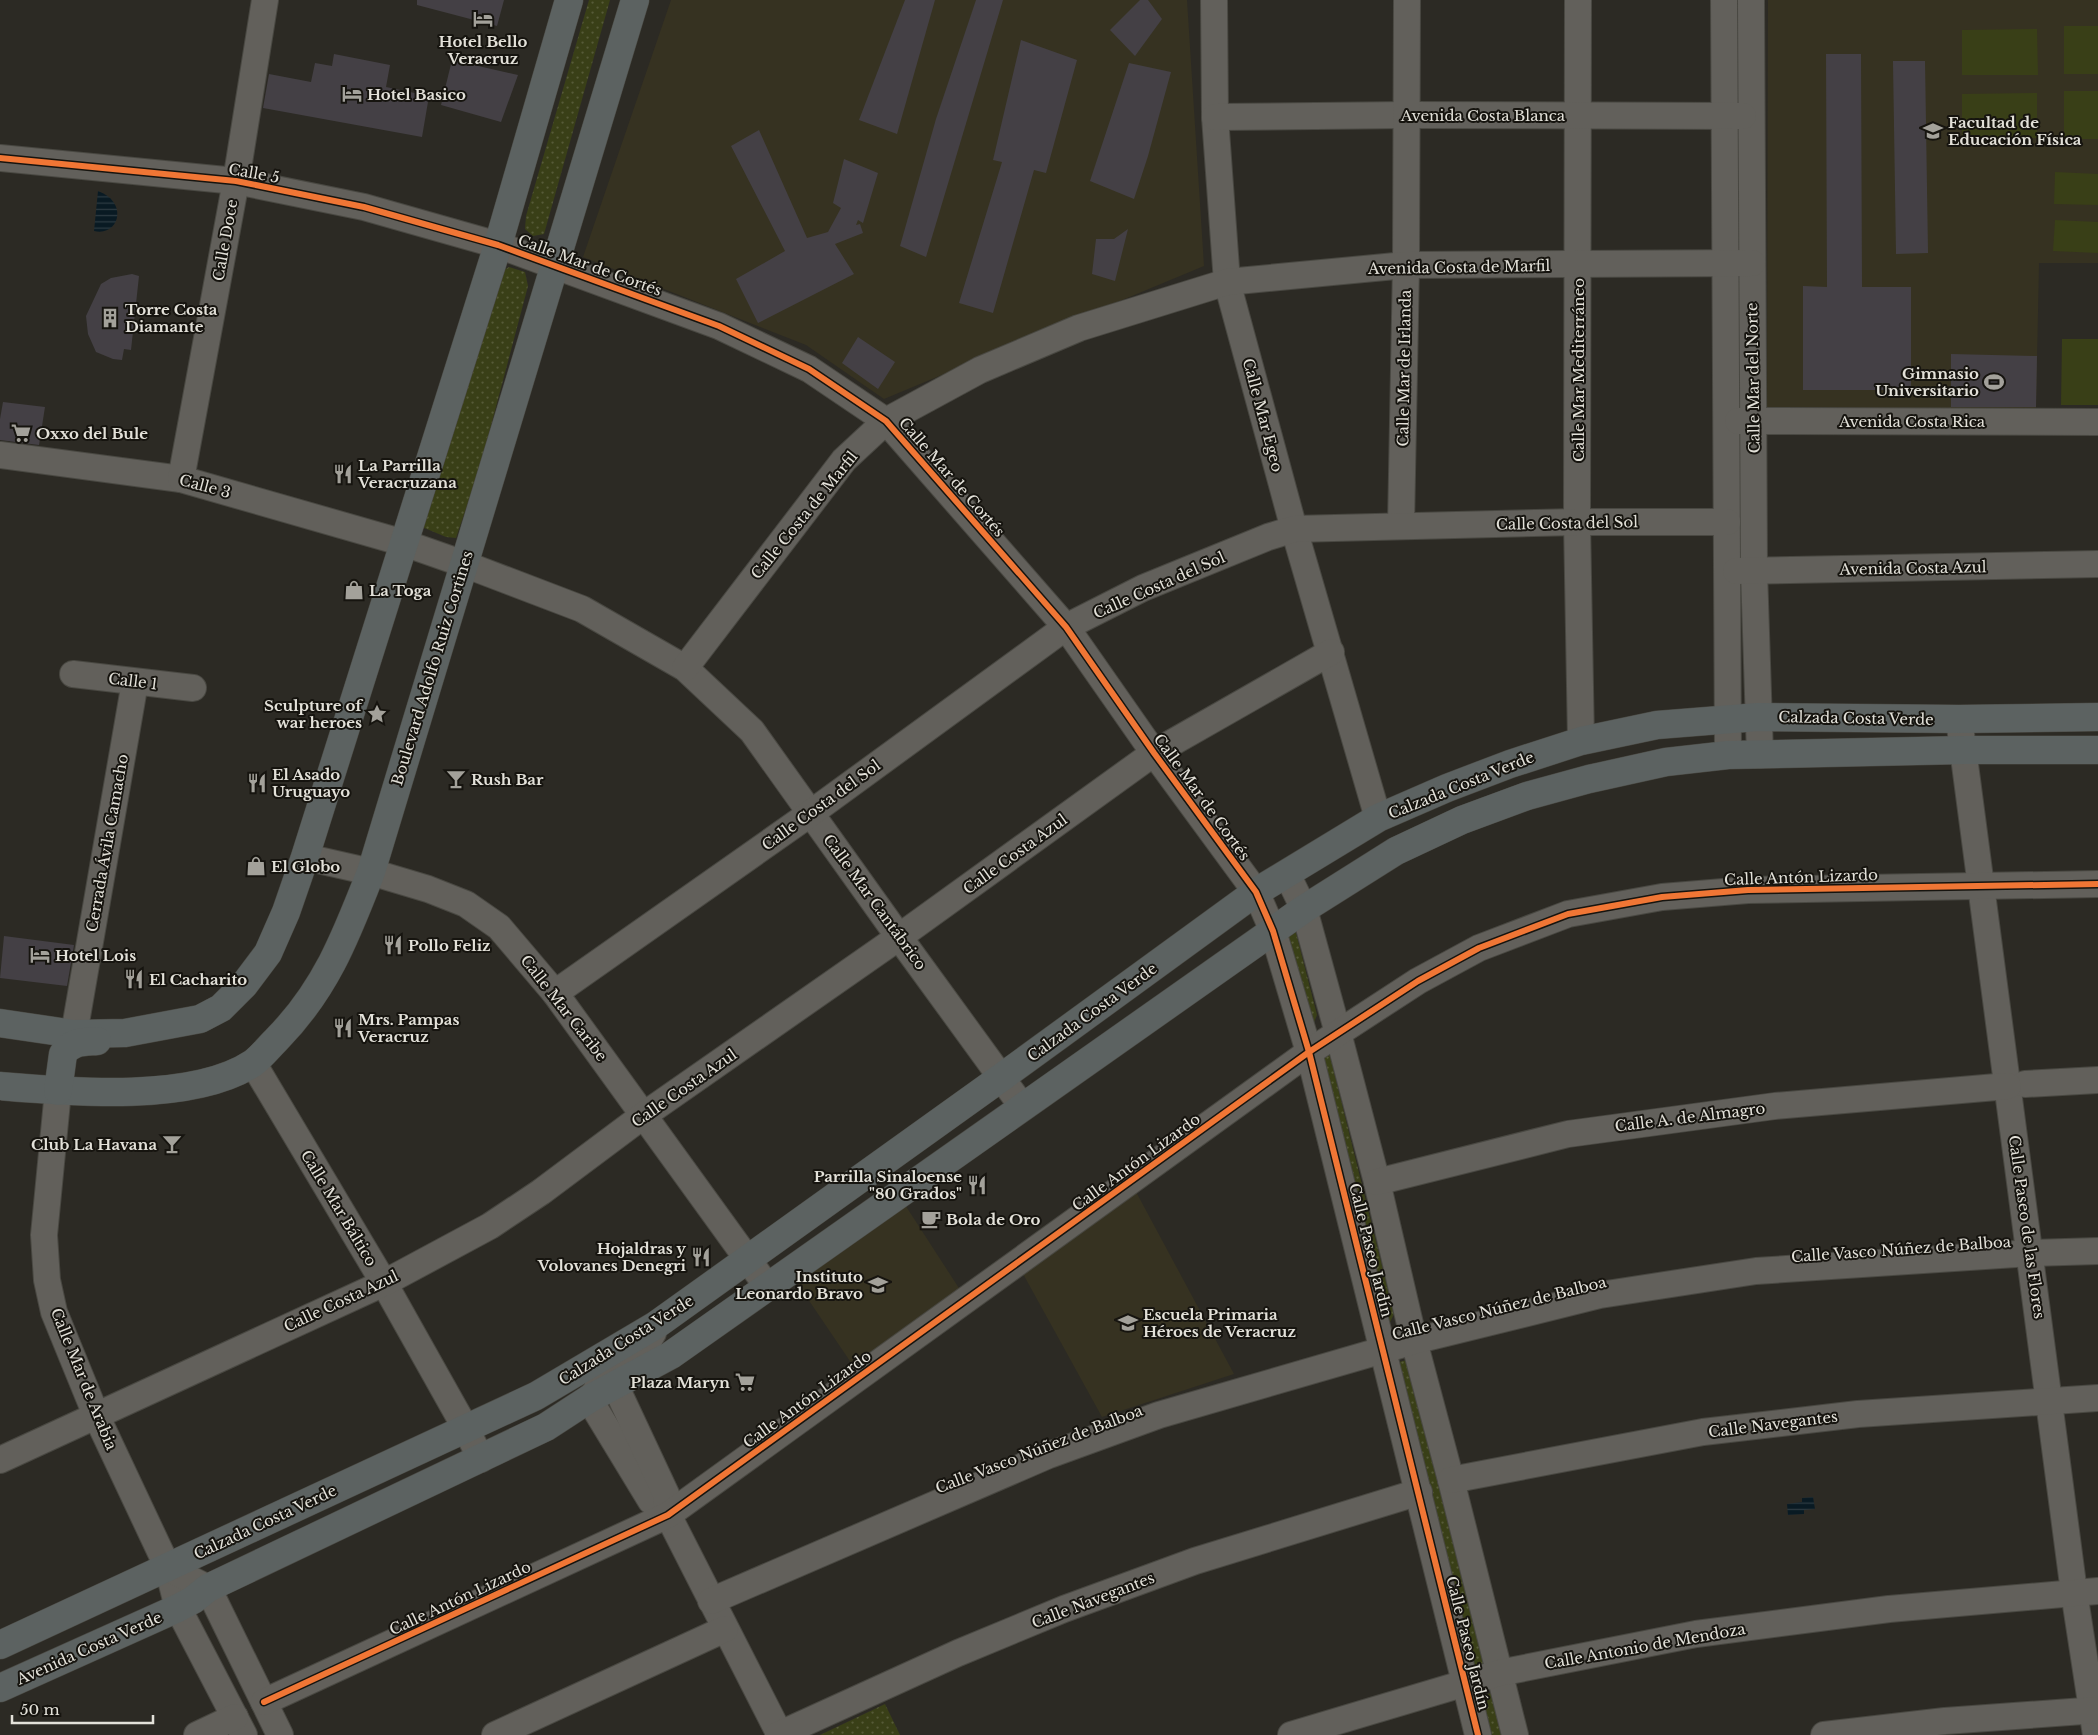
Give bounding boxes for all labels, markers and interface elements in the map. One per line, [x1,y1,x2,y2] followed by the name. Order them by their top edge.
[472,8,494,30] hotel icon: Hotel Bello Veracruz
[439,32,528,68] place label: Hotel Bello Veracruz
[341,83,363,105] hotel icon: Hotel Basico
[367,85,466,104] place label: Hotel Basico
[1400,106,1566,125] street label: Avenida Costa Blanca
[1948,113,2082,149] place label: Facultad de Educación Física
[1922,120,1944,142] school or university icon: Facultad de Educación Física
[227,159,281,187] street label: Calle 5
[208,198,242,282] street label: Calle Doce
[515,230,665,300] street label: Calle Mar de Cortés
[1367,256,1550,278] street label: Avenida Costa de Marfil
[1569,278,1588,462] street label: Calle Mar Mediterráneo
[1393,289,1415,447] street label: Calle Mar de Irlanda
[125,300,218,336] place label: Torre Costa Diamante
[1742,302,1764,454] street label: Calle Mar del Norte
[99,307,121,329] building icon: Torre Costa Diamante
[1239,356,1287,474] street label: Calle Mar Egeo
[1875,364,1979,400] place label: Gimnasio Universitario
[1983,371,2005,393] sports icon: Gimnasio Universitario
[1838,412,1986,431] street label: Avenida Costa Rica
[895,413,1009,541] street label: Calle Mar de Cortés
[10,422,32,444] supermarket icon: Oxxo del Bule
[36,424,148,443] place label: Oxxo del Bule
[747,447,862,583] street label: Calle Costa de Marfil
[357,456,457,492] place label: La Parrilla Veracruzana
[332,463,354,485] restaurant icon: La Parrilla Veracruzana
[177,470,233,502] street label: Calle 3
[1496,512,1638,534] street label: Calle Costa del Sol
[1090,547,1228,623] street label: Calle Costa del Sol
[387,548,477,788] street label: Boulevard Adolfo Ruiz Cortines
[1838,557,1987,579] street label: Avenida Costa Azul
[343,579,365,601] shop icon: La Toga
[369,581,432,600] place label: La Toga
[107,669,159,693] street label: Calle 1
[264,696,364,732] place label: Sculpture of war heroes
[366,703,388,725] place icon: Sculpture of war heroes
[1778,707,1934,729] street label: Calzada Costa Verde
[1150,730,1254,864] street label: Calle Mar de Cortés
[1385,747,1537,823] street label: Calzada Costa Verde
[82,752,132,934] street label: Cerrada Ávila Camacho
[758,756,884,854] street label: Calle Costa del Sol
[272,765,350,801] place label: El Asado Uruguayo
[445,768,467,790] bar icon: Rush Bar
[471,770,544,789] place label: Rush Bar
[246,772,268,794] restaurant icon: El Asado Uruguayo
[959,810,1071,898] street label: Calle Costa Azul
[819,830,931,974] street label: Calle Mar Cantábrico
[245,855,267,877] shop icon: El Globo
[271,857,340,876] place label: El Globo
[1724,865,1878,889] street label: Calle Antón Lizardo
[382,934,404,956] restaurant icon: Pollo Feliz
[408,936,491,955] place label: Pollo Feliz
[29,944,51,966] hotel icon: Hotel Lois
[55,946,136,965] place label: Hotel Lois
[517,951,611,1065] street label: Calle Mar Caribe
[1024,959,1160,1065] street label: Calzada Costa Verde
[123,968,145,990] restaurant icon: El Cacharito
[149,970,247,989] place label: El Cacharito
[357,1010,459,1046] place label: Mrs. Pampas Veracruz
[332,1017,354,1039] restaurant icon: Mrs. Pampas Veracruz
[628,1045,740,1131] street label: Calle Costa Azul
[1614,1098,1766,1136] street label: Calle A. de Almagro
[1068,1109,1204,1215] street label: Calle Antón Lizardo
[161,1133,183,1155] bar icon: Club La Havana
[2005,1134,2049,1320] street label: Calle Paseo de las Flores
[31,1135,157,1154] place label: Club La Havana
[297,1147,381,1270] street label: Calle Mar Báltico
[814,1167,962,1203] place label: Parrilla Sinaloense "80 Grados"
[966,1174,988,1196] restaurant icon: Parrilla Sinaloense "80 Grados"
[1345,1181,1397,1319] street label: Calle Paseo Jardín
[920,1208,942,1230] cafe icon: Bola de Oro
[946,1210,1040,1229] place label: Bola de Oro
[1790,1232,2012,1266] street label: Calle Vasco Núñez de Balboa
[537,1239,687,1275] place label: Hojaldras y Volovanes Denegri
[690,1246,712,1268] restaurant icon: Hojaldras y Volovanes Denegri
[281,1266,401,1336] street label: Calle Costa Azul
[735,1267,863,1303] place label: Instituto Leonardo Bravo
[1390,1272,1609,1344] street label: Calle Vasco Núñez de Balboa
[867,1274,889,1296] school or university icon: Instituto Leonardo Bravo
[555,1291,697,1389] street label: Calzada Costa Verde
[47,1305,121,1453] street label: Calle Mar de Arabia
[1143,1305,1296,1341] place label: Escuela Primaria Héroes de Veracruz
[1117,1312,1139,1334] school or university icon: Escuela Primaria Héroes de Veracruz
[739,1346,875,1452] street label: Calle Antón Lizardo
[734,1371,756,1393] supermarket icon: Plaza Maryn
[630,1373,730,1392] place label: Plaza Maryn
[933,1400,1146,1497] street label: Calle Vasco Núñez de Balboa
[1707,1407,1839,1441] street label: Calle Navegantes
[191,1481,339,1563] street label: Calzada Costa Verde
[386,1557,534,1639] street label: Calle Antón Lizardo
[1029,1568,1157,1632] street label: Calle Navegantes
[1442,1574,1494,1712] street label: Calle Paseo Jardín
[12,1607,165,1689] street label: Avenida Costa Verde
[1543,1619,1748,1673] street label: Calle Antonio de Mendoza
[12,1692,154,1724] scale bar
[20,1700,60,1719] text: 50 m

